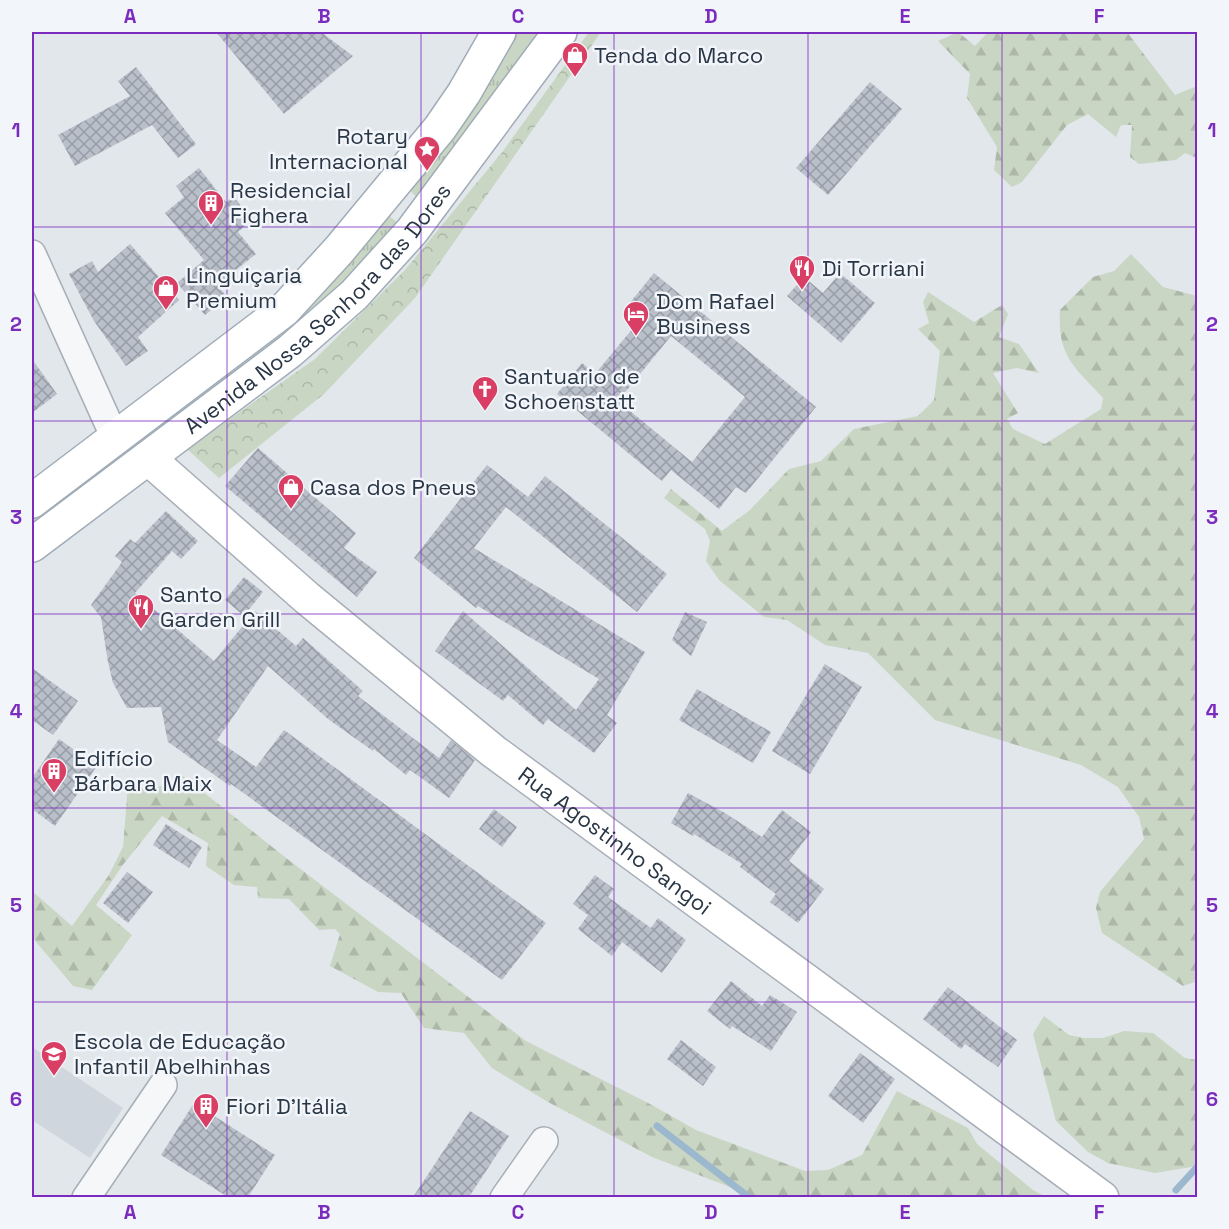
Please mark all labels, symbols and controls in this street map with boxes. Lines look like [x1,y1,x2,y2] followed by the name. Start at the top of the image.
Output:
[124,3,137,29] text: A
[317,3,331,29] text: B
[512,3,525,29] text: C
[704,3,718,29] text: D
[899,3,911,29] text: E
[1094,3,1105,29] text: F
[560,40,590,78] shop icon: Tenda do Marco
[594,41,763,69] place label: Tenda do Marco
[11,117,21,143] text: 1
[1207,117,1217,143] text: 1
[269,122,408,175] place label: Rotary Internacional
[412,134,442,172] place icon: Rotary Internacional
[230,176,351,229] place label: Residencial Fighera
[178,177,457,440] street label: Avenida Nossa Senhora das Dores
[196,188,226,226] building icon: Residencial Fighera
[787,253,817,291] restaurant icon: Di Torriani
[822,254,925,282] place label: Di Torriani
[186,261,302,314] place label: Linguiçaria Premium
[151,273,181,311] shop icon: Linguiçaria Premium
[656,287,775,340] place label: Dom Rafael Business
[621,299,651,337] hotel icon: Dom Rafael Business
[10,311,22,337] text: 2
[1206,311,1218,337] text: 2
[504,362,640,415] place label: Santuario de Schoenstatt
[470,374,500,412] church icon: Santuario de Schoenstatt
[276,472,306,510] shop icon: Casa dos Pneus
[310,473,476,501] place label: Casa dos Pneus
[10,504,22,530] text: 3
[1206,504,1218,530] text: 3
[160,580,280,633] place label: Santo Garden Grill
[126,592,156,630] restaurant icon: Santo Garden Grill
[10,698,23,724] text: 4
[1206,698,1219,724] text: 4
[74,744,213,797] place label: Edifício Bárbara Maix
[39,756,69,794] building icon: Edifício Bárbara Maix
[513,760,717,921] street label: Rua Agostinho Sangoi
[10,892,22,918] text: 5
[1206,892,1218,918] text: 5
[74,1027,286,1080] place label: Escola de Educação Infantil Abelhinhas
[39,1039,69,1077] school or university icon: Escola de Educação Infantil Abelhinhas
[10,1086,22,1112] text: 6
[1206,1086,1218,1112] text: 6
[191,1091,221,1129] building icon: Fiori D'Itália
[226,1092,348,1120] place label: Fiori D'Itália
[124,1199,137,1225] text: A
[317,1199,331,1225] text: B
[512,1199,525,1225] text: C
[704,1199,718,1225] text: D
[899,1199,911,1225] text: E
[1094,1199,1105,1225] text: F

